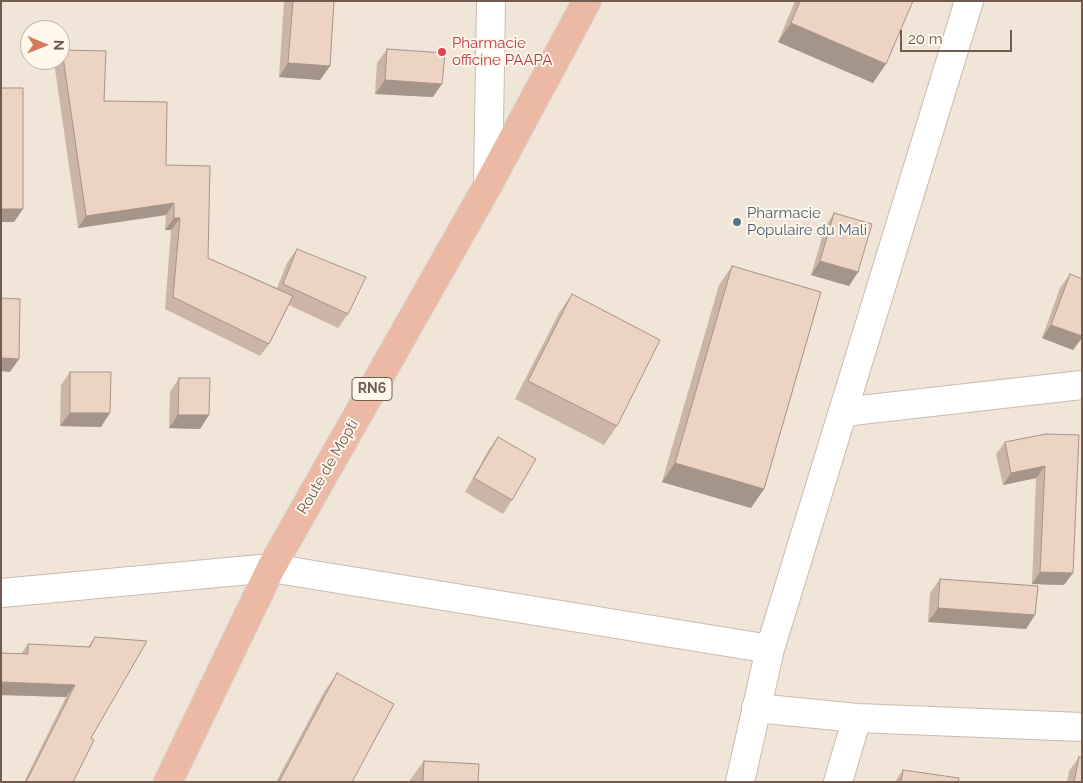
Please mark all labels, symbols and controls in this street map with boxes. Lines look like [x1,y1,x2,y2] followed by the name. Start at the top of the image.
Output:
[20,20,70,70] north arrow
[903,20,1016,52] scale bar
[908,30,943,48] text: 20 m
[452,34,552,69] place label: Pharmacie officine PAAPA
[51,40,67,51] text: N
[436,46,448,58] marker: Pharmacie officine PAAPA
[747,204,867,239] place label: Pharmacie Populaire du Mali
[731,216,743,228] marker: Pharmacie Populaire du Mali
[352,378,392,400] road number: RN6
[294,416,362,518] street label: Route de Mopti

